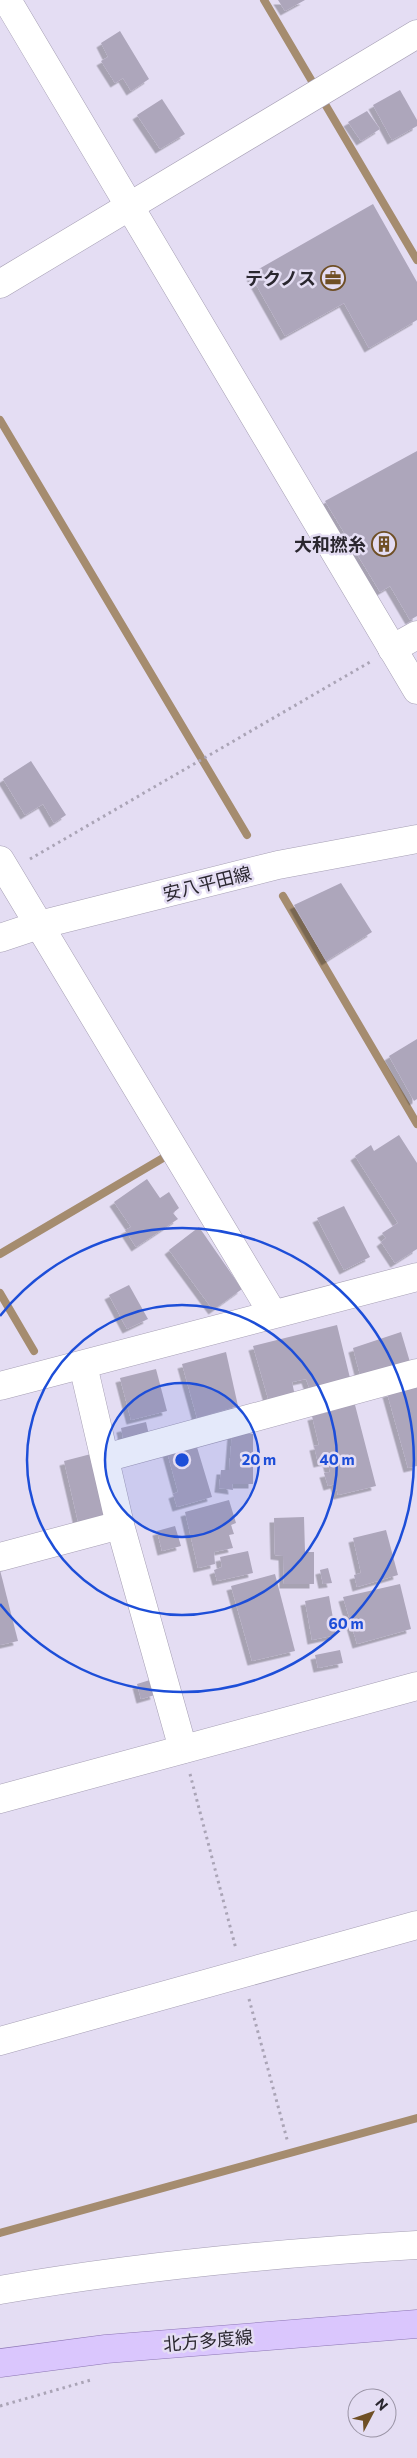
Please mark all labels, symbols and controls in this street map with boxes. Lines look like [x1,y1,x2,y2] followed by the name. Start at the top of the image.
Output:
[320,265,346,291] office icon: テクノス
[245,267,316,289] place label: テクノス
[371,531,397,557] building icon: 大和撚糸
[294,533,366,555] place label: 大和撚糸
[161,861,253,905] street label: 安八平田線
[242,1450,276,1468] text: 20 m
[319,1450,355,1468] text: 40 m
[173,1451,191,1469] centre of rings
[328,1614,364,1632] text: 60 m
[162,2325,254,2355] street label: 北方多度線
[347,2388,397,2438] north arrow
[372,2395,392,2414] text: N

